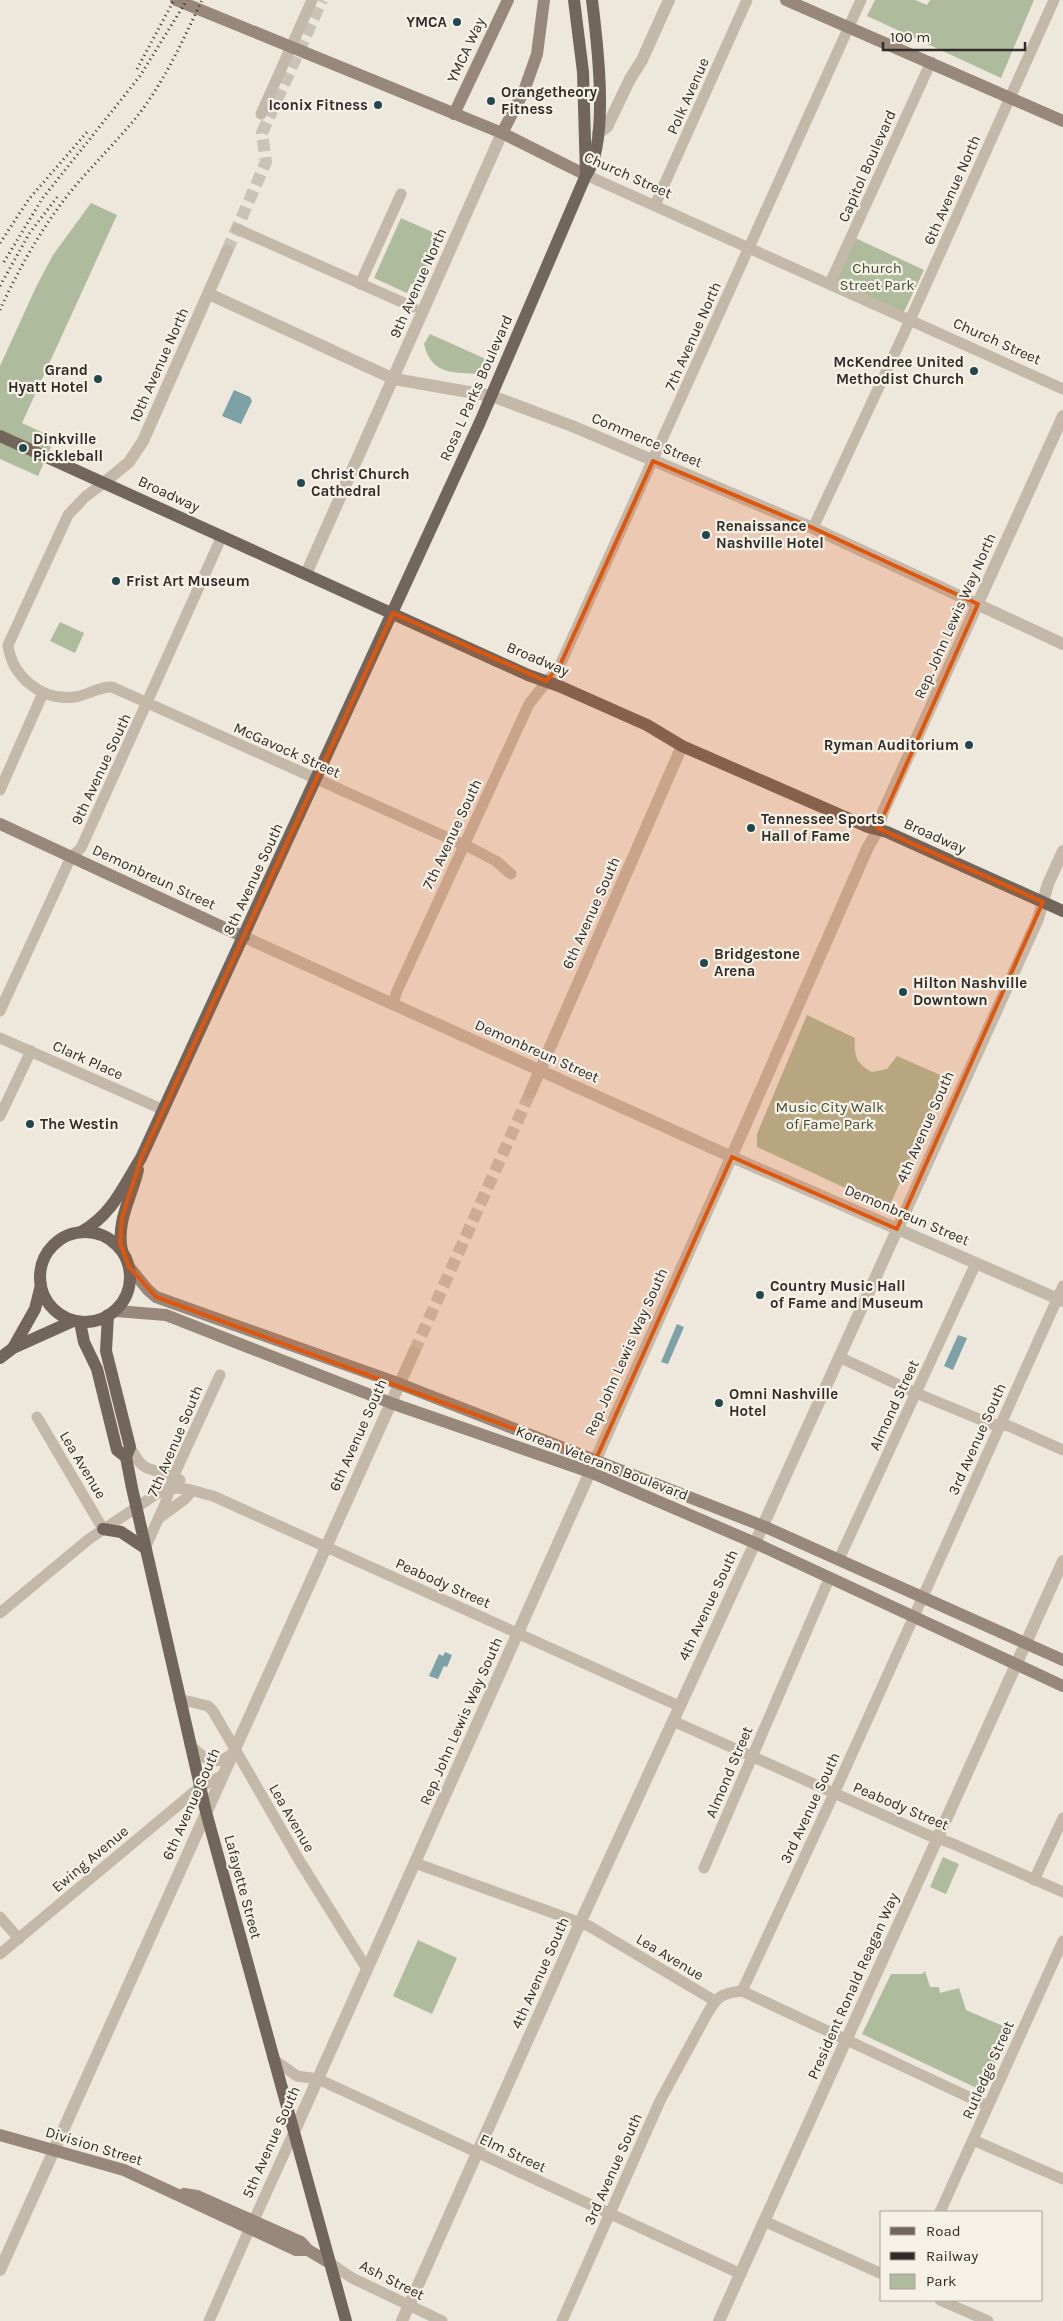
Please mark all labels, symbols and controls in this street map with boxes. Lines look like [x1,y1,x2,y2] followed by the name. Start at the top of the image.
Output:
[406,13,448,31] place label: YMCA
[443,14,489,86] street label: YMCA Way
[451,16,463,28] marker: YMCA
[883,20,1026,52] scale bar
[890,28,930,46] text: 100 m
[663,55,713,137] street label: Polk Avenue
[501,83,598,118] place label: Orangetheory Fitness
[485,95,497,107] marker: Orangetheory Fitness
[268,96,368,114] place label: Iconix Fitness
[372,99,384,111] marker: Iconix Fitness
[834,107,900,225] street label: Capitol Boulevard
[920,132,984,248] street label: 6th Avenue North
[581,148,675,203] street label: Church Street
[386,225,450,341] street label: 9th Avenue North
[839,259,915,294] park label: Church Street Park
[661,279,725,393] street label: 7th Avenue North
[126,305,192,425] street label: 10th Avenue North
[436,312,516,464] street label: Rosa L Parks Boulevard
[950,314,1044,369] street label: Church Street
[833,353,964,388] place label: McKendree United Methodist Church
[8,361,88,396] place label: Grand Hyatt Hotel
[968,365,980,377] marker: McKendree United Methodist Church
[92,373,104,385] marker: Grand Hyatt Hotel
[589,409,706,472] street label: Commerce Street
[33,430,103,465] place label: Dinkville Pickleball
[17,442,29,454] marker: Dinkville Pickleball
[311,465,410,500] place label: Christ Church Cathedral
[135,472,203,516] street label: Broadway
[295,477,307,489] marker: Christ Church Cathedral
[716,517,824,552] place label: Renaissance Nashville Hotel
[700,529,712,541] marker: Renaissance Nashville Hotel
[910,530,1000,702] street label: Rep. John Lewis Way North
[126,572,250,590] place label: Frist Art Museum
[110,575,122,587] marker: Frist Art Museum
[504,638,572,680] street label: Broadway
[67,710,135,828] street label: 9th Avenue South
[231,718,344,782] street label: McGavock Street
[824,736,959,754] place label: Ryman Auditorium
[963,739,975,751] marker: Ryman Auditorium
[419,776,485,892] street label: 7th Avenue South
[761,810,885,845] place label: Tennessee Sports Hall of Fame
[901,814,969,858] street label: Broadway
[219,820,287,938] street label: 8th Avenue South
[745,822,757,834] marker: Tennessee Sports Hall of Fame
[90,841,219,914] street label: Demonbreun Street
[558,854,624,972] street label: 6th Avenue South
[714,945,800,980] place label: Bridgestone Arena
[698,957,710,969] marker: Bridgestone Arena
[913,974,1027,1009] place label: Hilton Nashville Downtown
[897,986,909,998] marker: Hilton Nashville Downtown
[472,1016,602,1087] street label: Demonbreun Street
[50,1036,126,1084] street label: Clark Place
[892,1068,958,1186] street label: 4th Avenue South
[775,1098,885,1133] park label: Music City Walk of Fame Park
[40,1115,119,1133] place label: The Westin
[24,1118,36,1130] marker: The Westin
[842,1181,972,1250] street label: Demonbreun Street
[581,1265,671,1439] street label: Rep. John Lewis Way South
[770,1277,924,1312] place label: Country Music Hall of Fame and Museum
[754,1289,766,1301] marker: Country Music Hall of Fame and Museum
[865,1357,923,1453] street label: Almond Street
[325,1376,391,1494] street label: 6th Avenue South
[944,1380,1010,1498] street label: 3rd Avenue South
[143,1383,207,1499] street label: 7th Avenue South
[729,1385,838,1420] place label: Omni Nashville Hotel
[713,1397,725,1409] marker: Omni Nashville Hotel
[513,1422,691,1504] street label: Korean Veterans Boulevard
[56,1428,110,1502] street label: Lea Avenue
[674,1547,742,1663] street label: 4th Avenue South
[393,1554,494,1612] street label: Peabody Street
[416,1634,506,1808] street label: Rep. John Lewis Way South
[702,1723,757,1820] street label: Almond Street
[158,1745,224,1863] street label: 6th Avenue South
[776,1749,844,1867] street label: 3rd Avenue South
[851,1778,952,1834] street label: Peabody Street
[265,1781,319,1855] street label: Lea Avenue
[48,1822,132,1896] street label: Ewing Avenue
[220,1833,266,1941] street label: Lafayette Street
[804,1890,902,2082] street label: President Ronald Reagan Way
[507,1914,573,2032] street label: 4th Avenue South
[633,1930,707,1984] street label: Lea Avenue
[958,2018,1018,2122] street label: Rutledge Street
[238,2083,304,2201] street label: 5th Avenue South
[580,2110,646,2228] street label: 3rd Avenue South
[43,2123,145,2169] street label: Division Street
[477,2130,549,2176] street label: Elm Street
[880,2211,1043,2301] legend
[926,2222,961,2240] text: Road
[926,2247,978,2265] text: Railway
[357,2256,428,2304] street label: Ash Street
[926,2272,956,2290] text: Park

